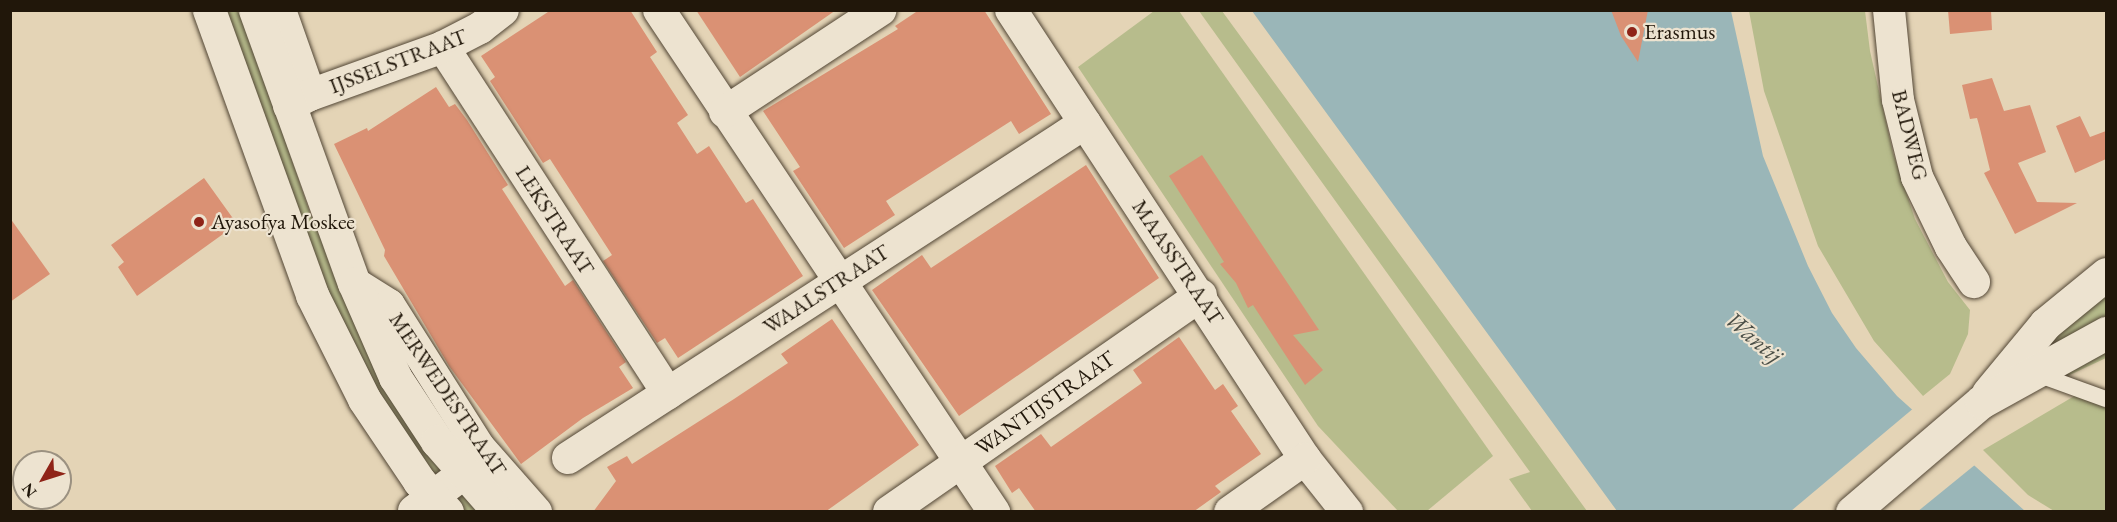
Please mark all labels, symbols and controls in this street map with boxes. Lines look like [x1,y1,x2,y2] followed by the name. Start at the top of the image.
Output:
[1644,19,1715,45] place label: Erasmus
[325,23,471,99] street label: IJSSELSTRAAT
[1625,25,1639,39] marker: Erasmus
[1886,87,1934,183] street label: BADWEG
[510,160,600,280] street label: LEKSTRAAT
[1126,194,1230,330] street label: MAASSTRAAT
[211,209,355,235] place label: Ayasofya Moskee
[192,215,206,229] marker: Ayasofya Moskee
[758,238,894,340] street label: WAALSTRAAT
[1719,305,1789,369] water label: Wantij
[383,307,513,481] street label: MERWEDESTRAAT
[970,345,1120,461] street label: WANTIJSTRAAT
[12,450,72,510] north arrow
[17,479,41,502] text: N

